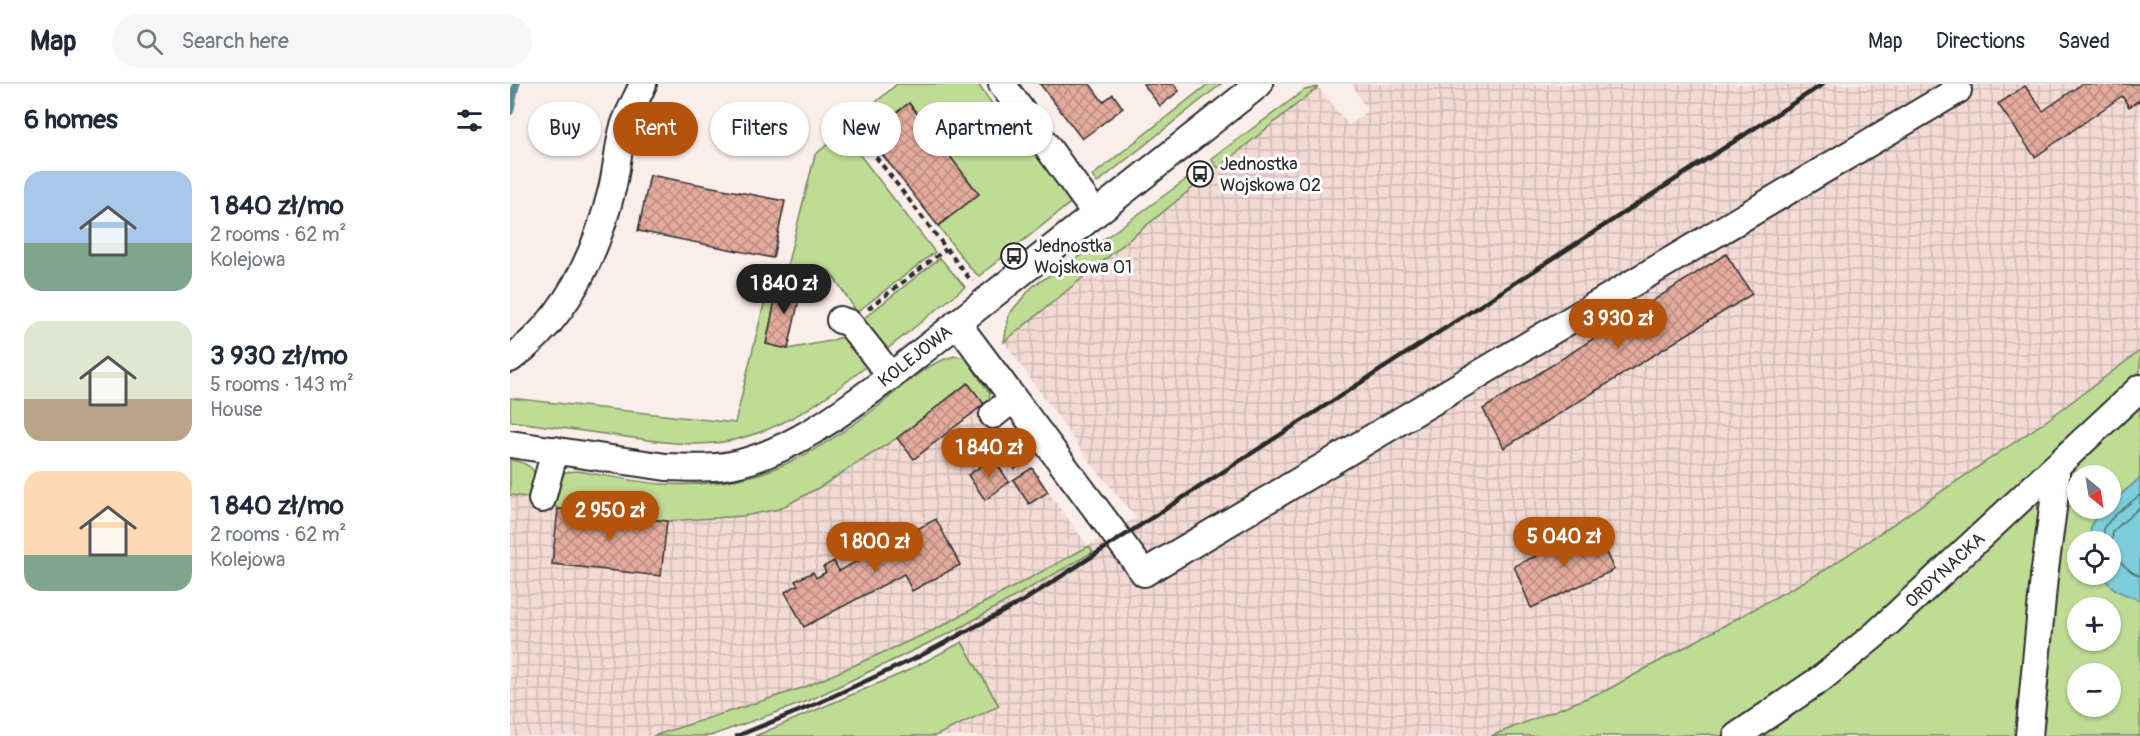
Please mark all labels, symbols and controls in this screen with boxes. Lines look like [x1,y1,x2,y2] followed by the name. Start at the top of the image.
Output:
[112,14,532,68] search box
[30,24,76,59] text: Map
[133,25,166,58] icon: search
[181,27,289,55] text: Search here
[1868,28,1903,55] text: Map
[1936,28,2025,55] text: Directions
[2058,28,2110,55] text: Saved
[528,102,601,156] chip: Buy
[613,102,698,156] chip: Rent
[710,102,809,156] chip: Filters
[821,102,901,156] chip: New
[913,102,1053,156] chip: Apartment
[24,104,118,136] text: 6 homes
[453,104,486,137] icon: filters
[1220,153,1321,197] place label: Jednostka Wojskowa 02
[1185,159,1215,189] bus stop icon: Jednostka Wojskowa 02
[210,190,344,222] text: 1 840 zł/mo
[72,195,144,267] icon: home
[210,222,346,247] text: 2 rooms · 62 m²
[1034,235,1132,279] place label: Jednostka Wojskowa 01
[999,241,1029,271] bus stop icon: Jednostka Wojskowa 01
[210,247,285,272] text: Kolejowa
[722,264,846,315] pin: 1 840 zł
[750,271,818,296] text: 1 840 zł
[1556,299,1680,350] pin: 3 930 zł
[1583,306,1653,331] text: 3 930 zł
[874,320,957,392] street label: KOLEJOWA
[210,340,348,372] text: 3 930 zł/mo
[72,345,144,417] icon: home
[210,372,354,397] text: 5 rooms · 143 m²
[210,397,262,422] text: House
[927,428,1051,479] pin: 1 840 zł
[955,435,1023,460] text: 1 840 zł
[2067,465,2121,519] north arrow
[2067,465,2121,717] map controls
[210,490,344,522] text: 1 840 zł/mo
[548,491,672,542] pin: 2 950 zł
[72,495,144,567] icon: home
[575,498,645,523] text: 2 950 zł
[1502,517,1626,568] pin: 5 040 zł
[210,522,346,547] text: 2 rooms · 62 m²
[813,522,937,573] pin: 1 800 zł
[1527,524,1601,549] text: 5 040 zł
[1901,527,1990,613] street label: ORDYNACKA
[840,529,910,554] text: 1 800 zł
[2067,531,2121,585] button: locate
[210,547,285,572] text: Kolejowa
[2067,597,2121,651] button: +
[2067,663,2121,717] button: −

